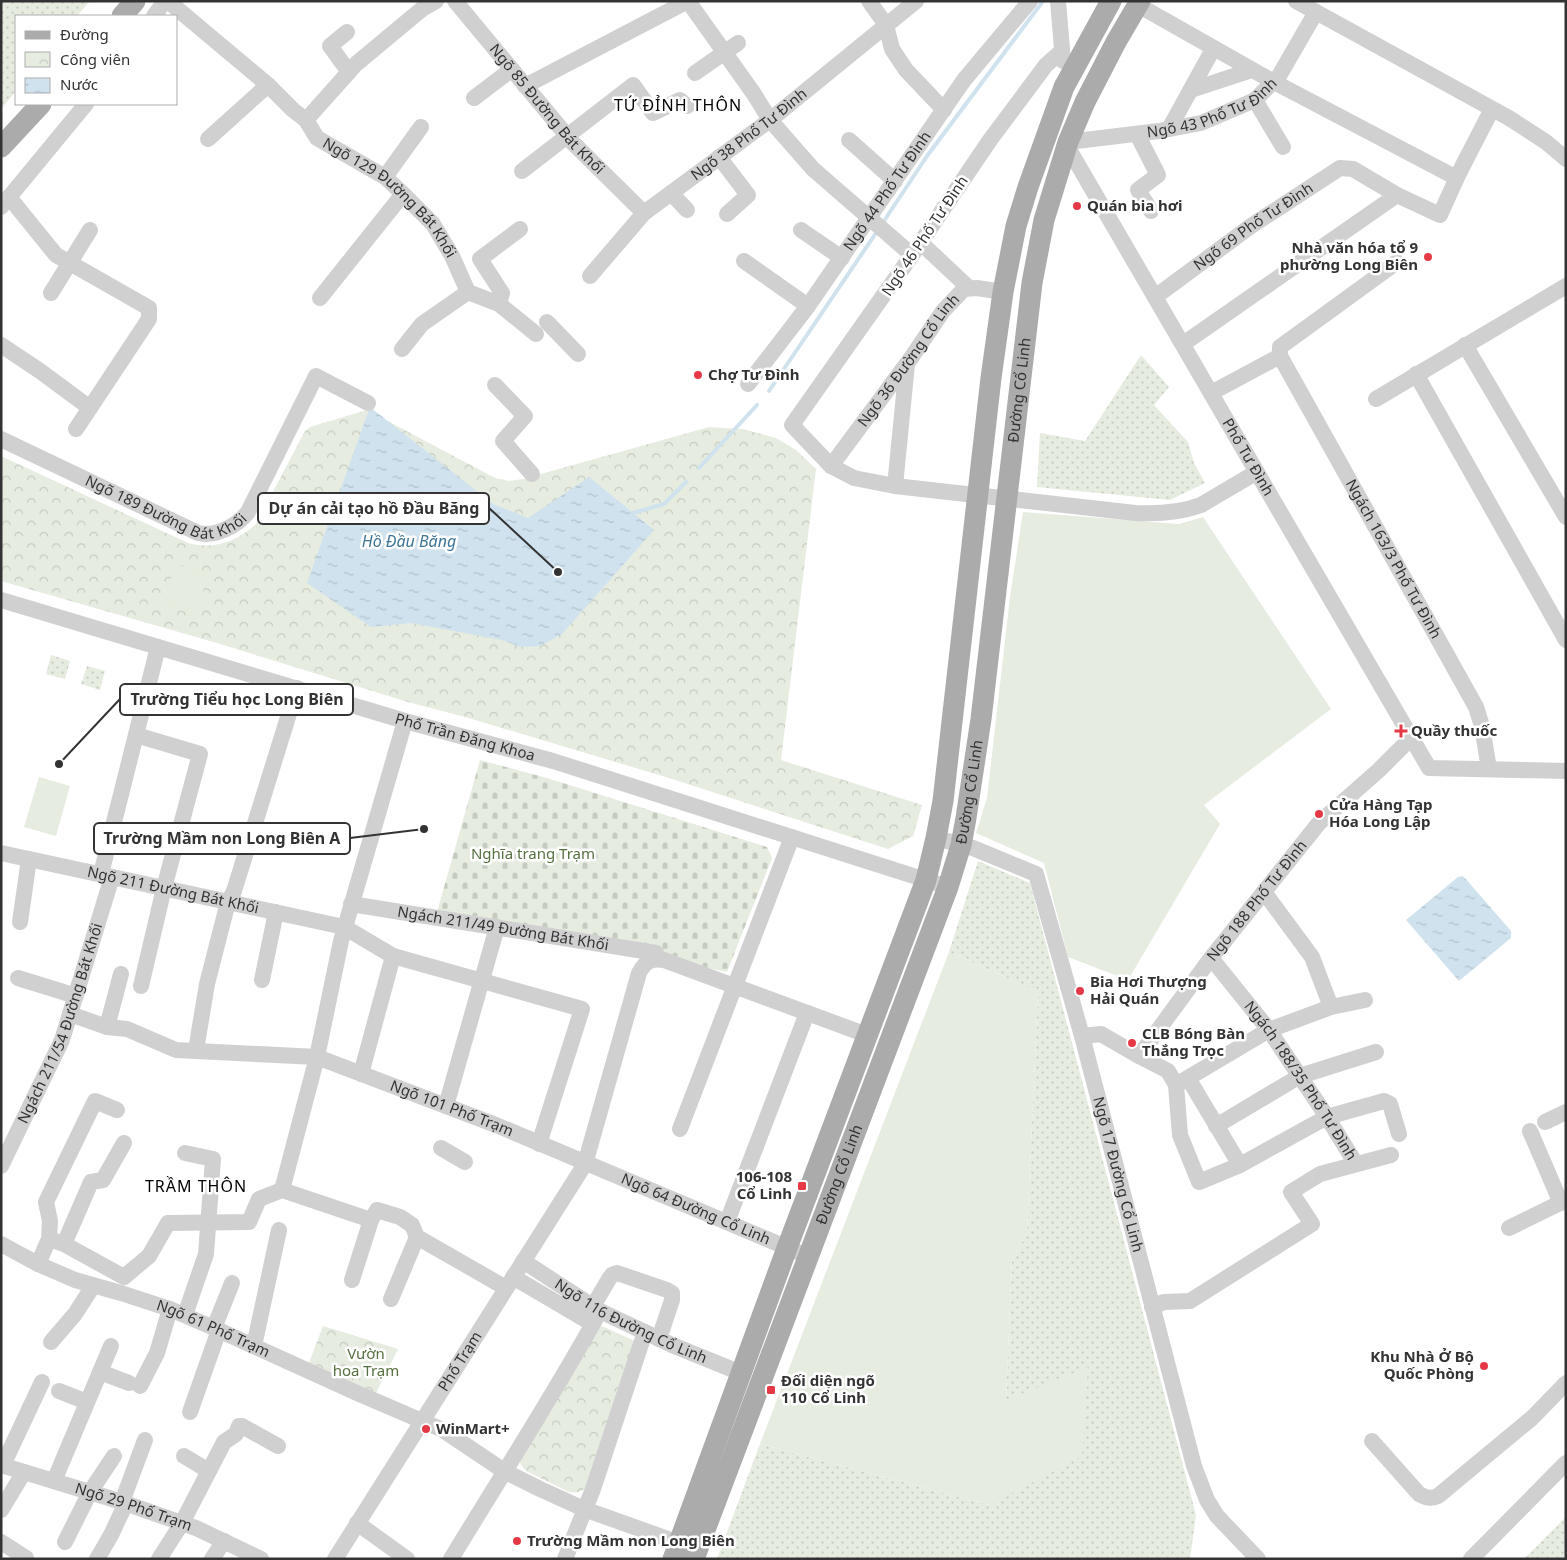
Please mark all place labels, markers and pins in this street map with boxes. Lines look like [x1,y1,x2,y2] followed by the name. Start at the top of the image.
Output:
[1087,195,1183,215] place label: Quán bia hơi
[1071,200,1083,212] marker: Quán bia hơi
[1280,237,1418,274] place label: Nhà văn hóa tổ 9 phường Long Biên
[1422,251,1434,263] marker: Nhà văn hóa tổ 9 phường Long Biên
[708,364,800,384] place label: Chợ Tư Đình
[692,369,704,381] marker: Chợ Tư Đình
[258,493,489,524] callout: Dự án cải tạo hồ Đầu Băng
[120,684,353,715] callout: Trường Tiểu học Long Biên
[1411,720,1497,740] place label: Quầy thuốc
[1395,725,1407,737] marker: Quầy thuốc
[1329,794,1432,831] place label: Cửa Hàng Tạp Hóa Long Lập
[1313,808,1325,820] marker: Cửa Hàng Tạp Hóa Long Lập
[94,823,350,854] callout: Trường Mầm non Long Biên A
[1090,971,1207,1008] place label: Bia Hơi Thượng Hải Quán
[1074,985,1086,997] marker: Bia Hơi Thượng Hải Quán
[1142,1023,1245,1060] place label: CLB Bóng Bàn Thắng Trọc
[1126,1037,1138,1049] marker: CLB Bóng Bàn Thắng Trọc
[736,1166,792,1203] place label: 106-108 Cổ Linh
[796,1180,808,1192] marker: 106-108 Cổ Linh
[1370,1346,1474,1383] place label: Khu Nhà Ở Bộ Quốc Phòng
[1478,1360,1490,1372] marker: Khu Nhà Ở Bộ Quốc Phòng
[781,1370,875,1407] place label: Đối diện ngõ 110 Cổ Linh
[765,1384,777,1396] marker: Đối diện ngõ 110 Cổ Linh
[436,1418,510,1438] place label: WinMart+
[420,1423,432,1435] marker: WinMart+
[527,1530,735,1550] place label: Trường Mầm non Long Biên
[511,1535,523,1547] marker: Trường Mầm non Long Biên

